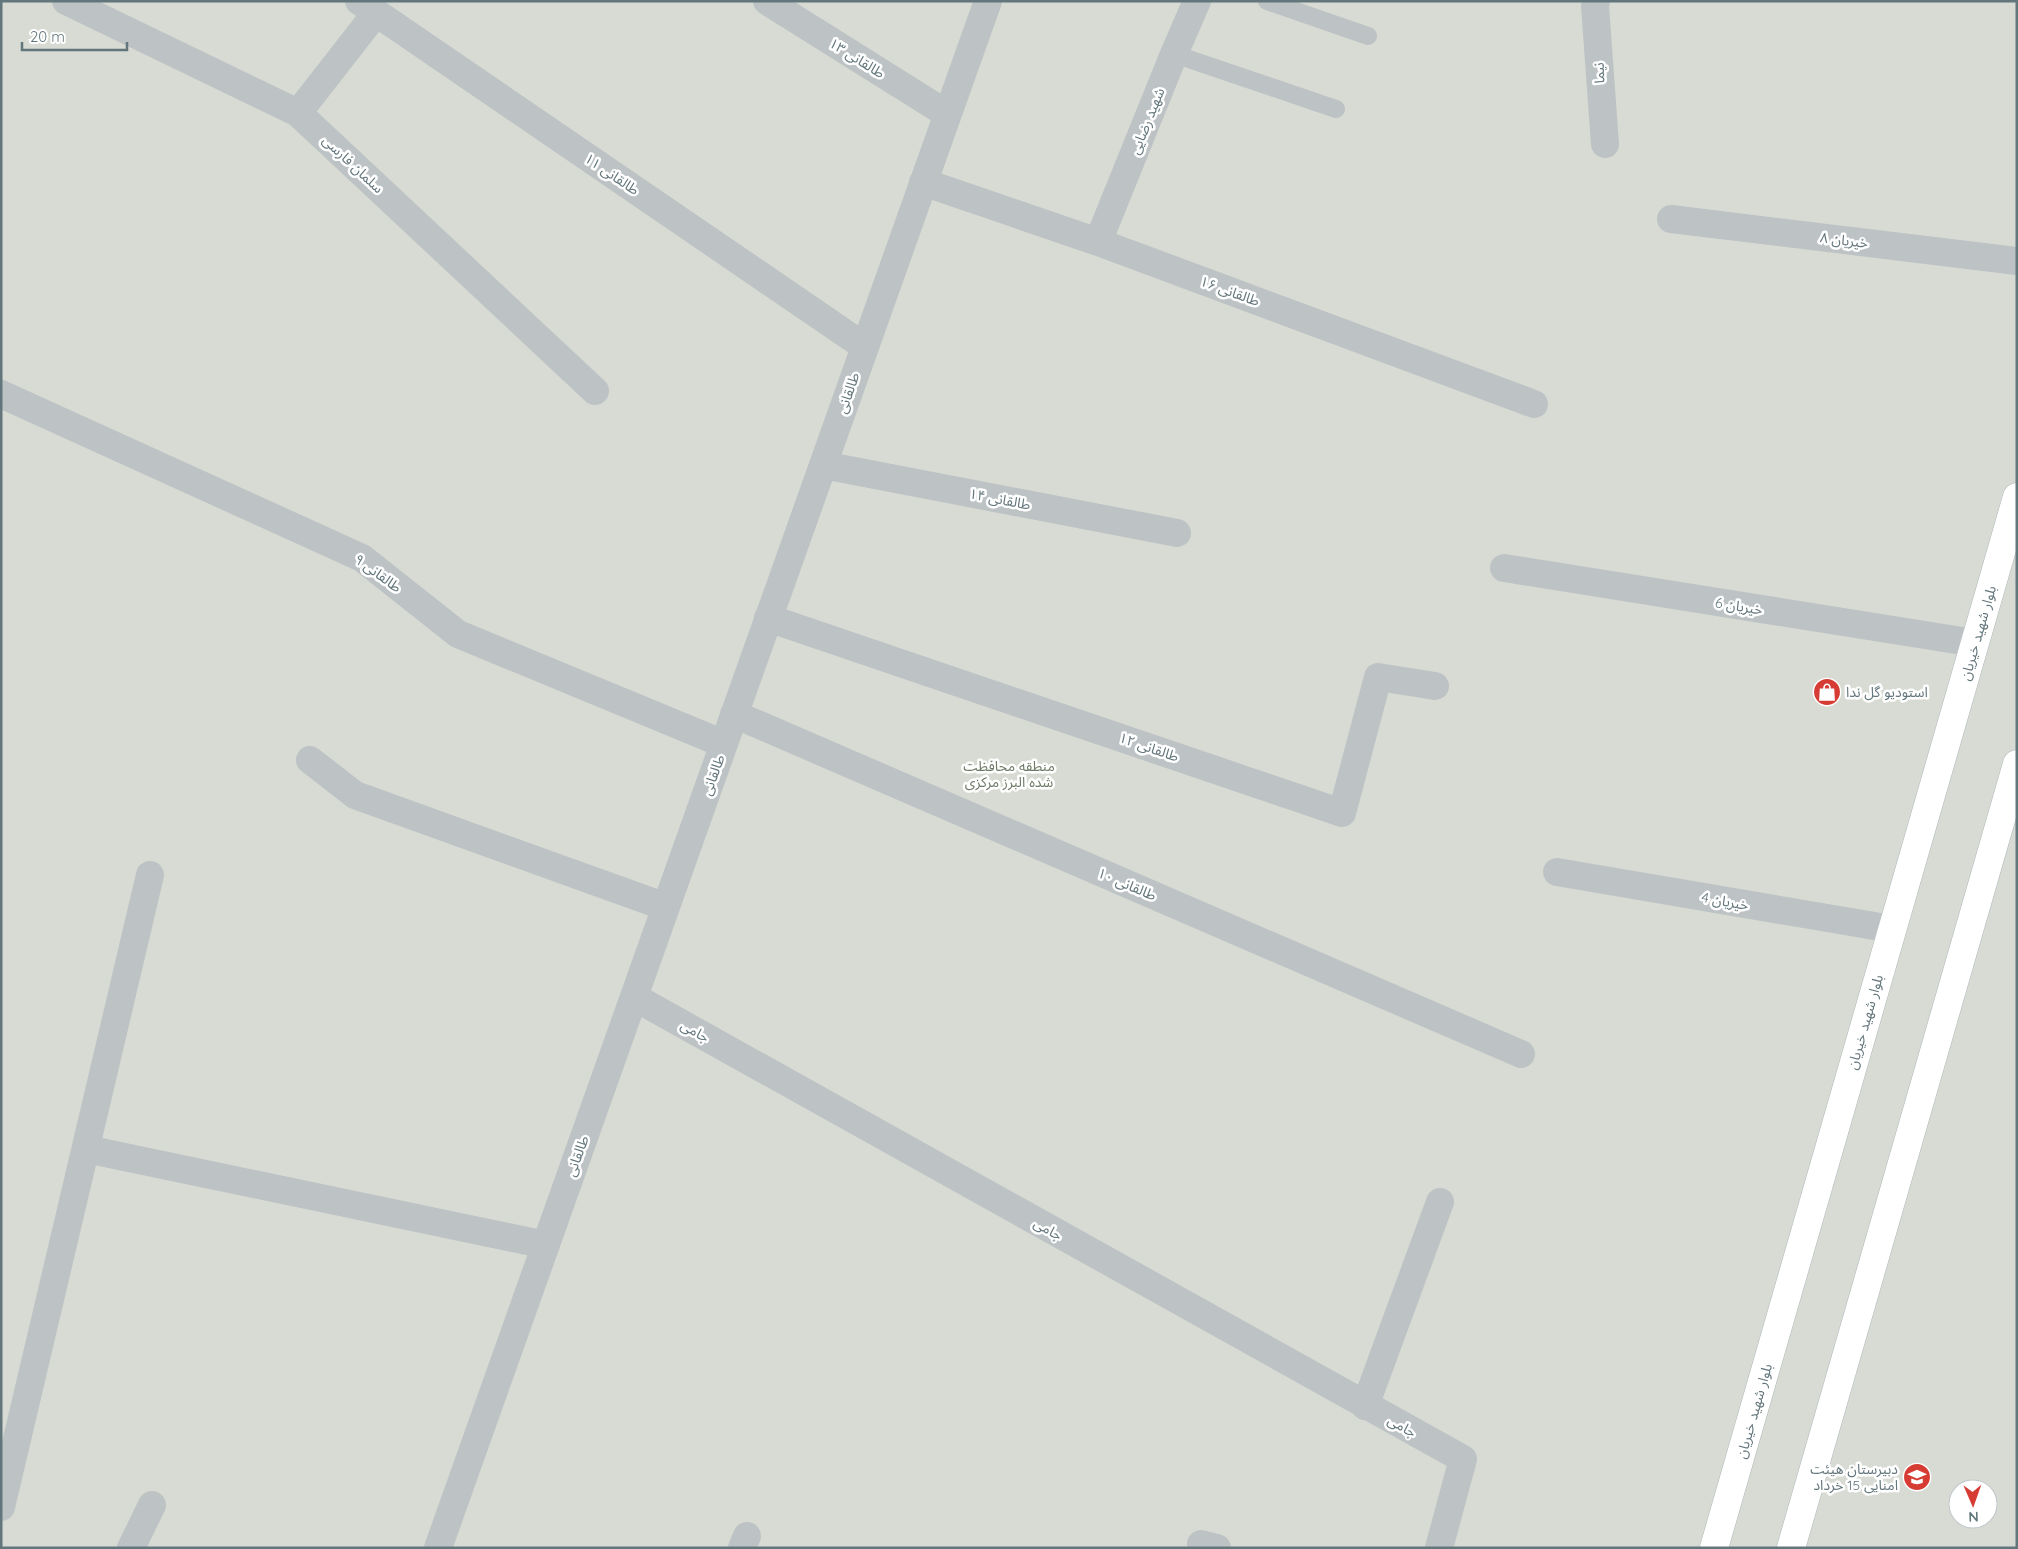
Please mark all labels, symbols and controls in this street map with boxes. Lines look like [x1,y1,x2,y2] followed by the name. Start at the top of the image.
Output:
[22,20,128,52] scale bar
[30,27,65,46] text: 20 m
[826,34,888,82] street label: طالقانی ۱۳
[1589,62,1609,84] street label: نیما
[1125,85,1169,157] street label: شهید رضایی
[319,131,387,197] street label: سلمان فارسی
[581,149,643,199] street label: طالقانی ۱۱
[1819,228,1869,252] street label: خیریان ۸
[1198,272,1262,310] street label: طالقانی ۱۶
[833,370,863,416] street label: طالقانی
[968,484,1032,514] street label: طالقانی ۱۴
[351,550,405,596] street label: طالقانی ۹
[1956,583,2000,683] street label: بلوار شهید خیریان
[1714,593,1764,619] street label: خیریان 6
[1812,677,1842,707] shop icon: استودیو گل ندا
[1846,683,1928,701] place label: استودیو گل ندا
[1117,728,1181,766] street label: طالقانی ۱۲
[697,752,729,798] street label: طالقانی
[963,757,1055,791] park label: منطقه محافظت شده البرز مرکزی
[1095,864,1159,904] street label: طالقانی ۱۰
[1700,888,1750,914] street label: خیریان 4
[1843,972,1887,1072] street label: بلوار شهید خیریان
[678,1016,712,1046] street label: جامی
[561,1133,593,1179] street label: طالقانی
[1031,1214,1065,1244] street label: جامی
[1732,1361,1776,1461] street label: بلوار شهید خیریان
[1385,1411,1419,1441] street label: جامی
[1810,1460,1898,1494] place label: دبیرستان هیئت امنایی 15 خرداد
[1902,1462,1932,1492] school or university icon: دبیرستان هیئت امنایی 15 خرداد
[1948,1479,1998,1529] north arrow
[1968,1508,1979,1526] text: N

